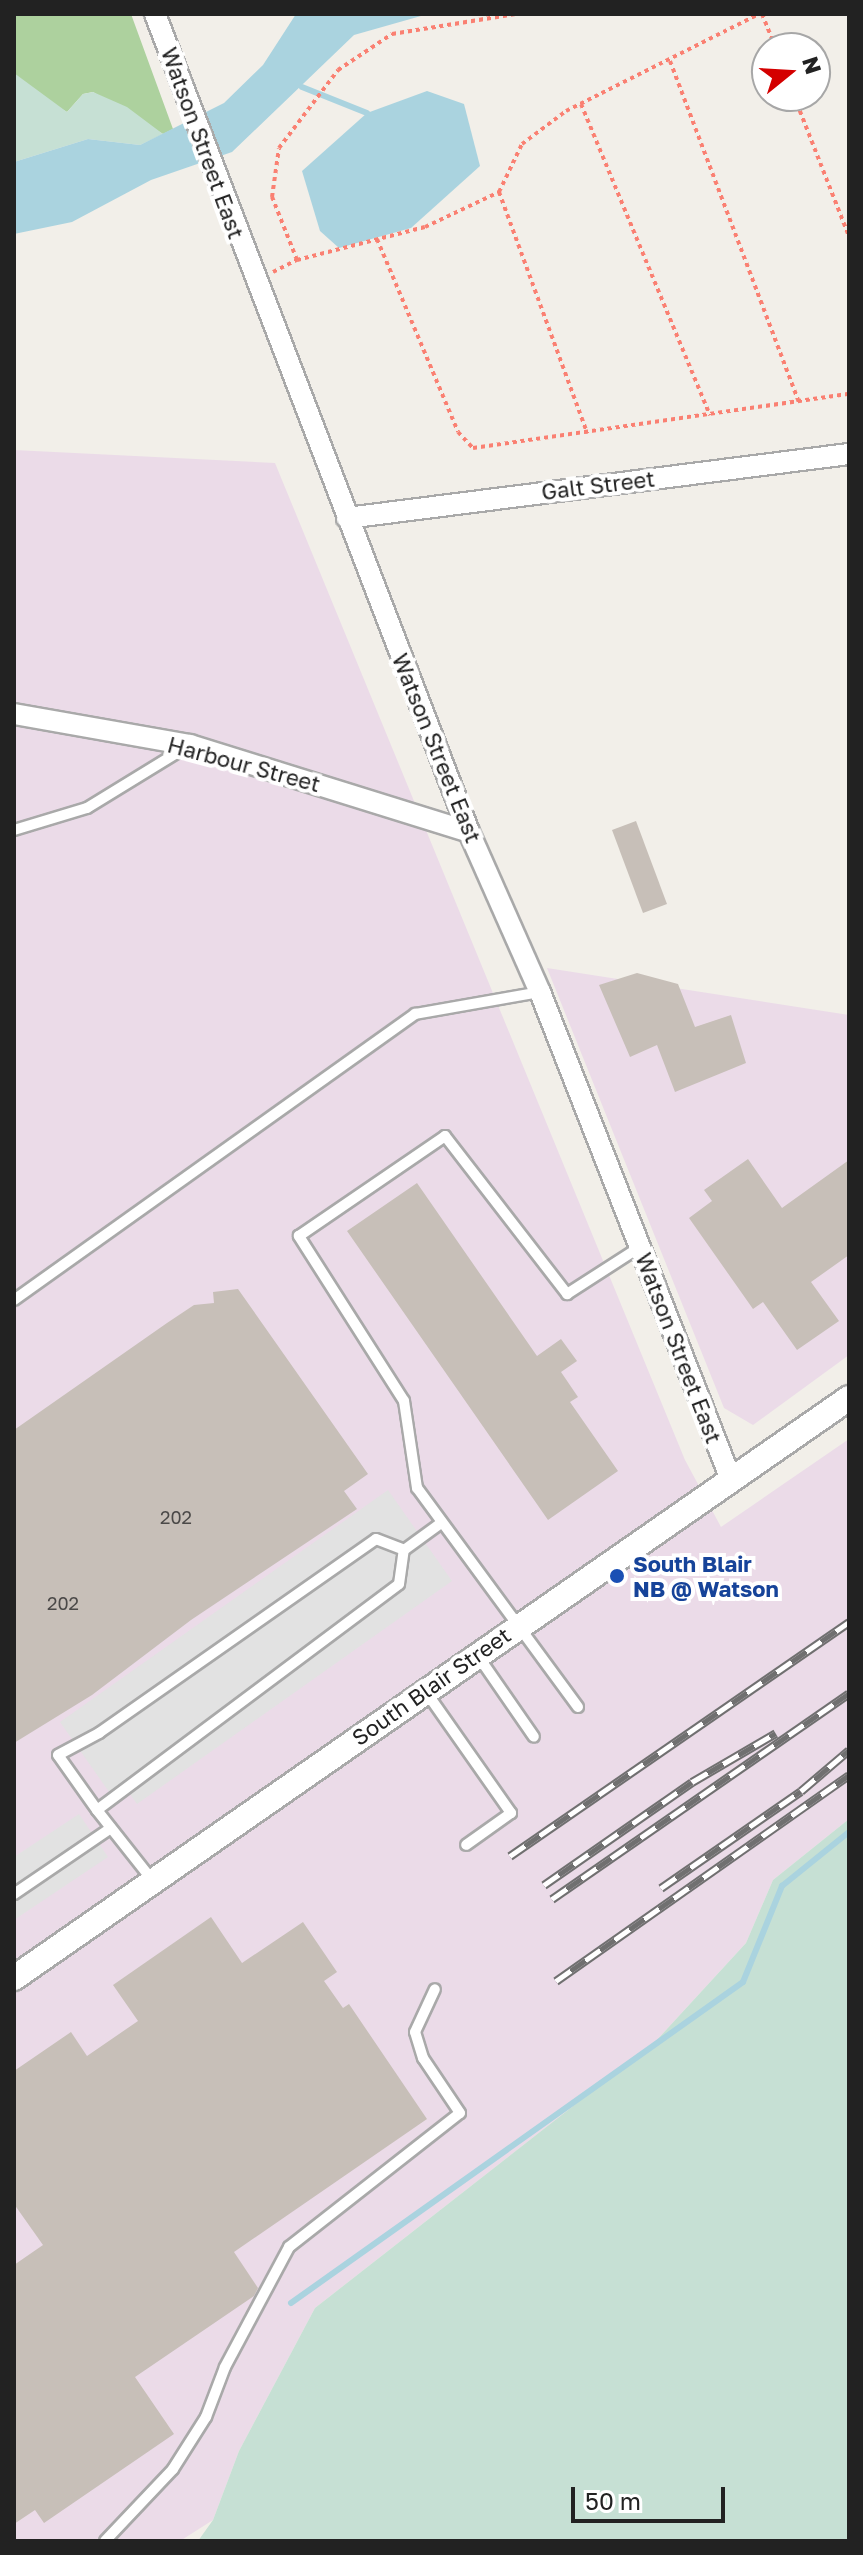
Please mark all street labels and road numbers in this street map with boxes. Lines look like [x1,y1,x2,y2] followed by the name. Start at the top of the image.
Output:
[156,44,250,242] street label: Watson Street East
[540,465,656,505] street label: Galt Street
[387,649,487,847] street label: Watson Street East
[165,731,323,797] street label: Harbour Street
[631,1249,727,1447] street label: Watson Street East
[347,1621,515,1751] street label: South Blair Street

